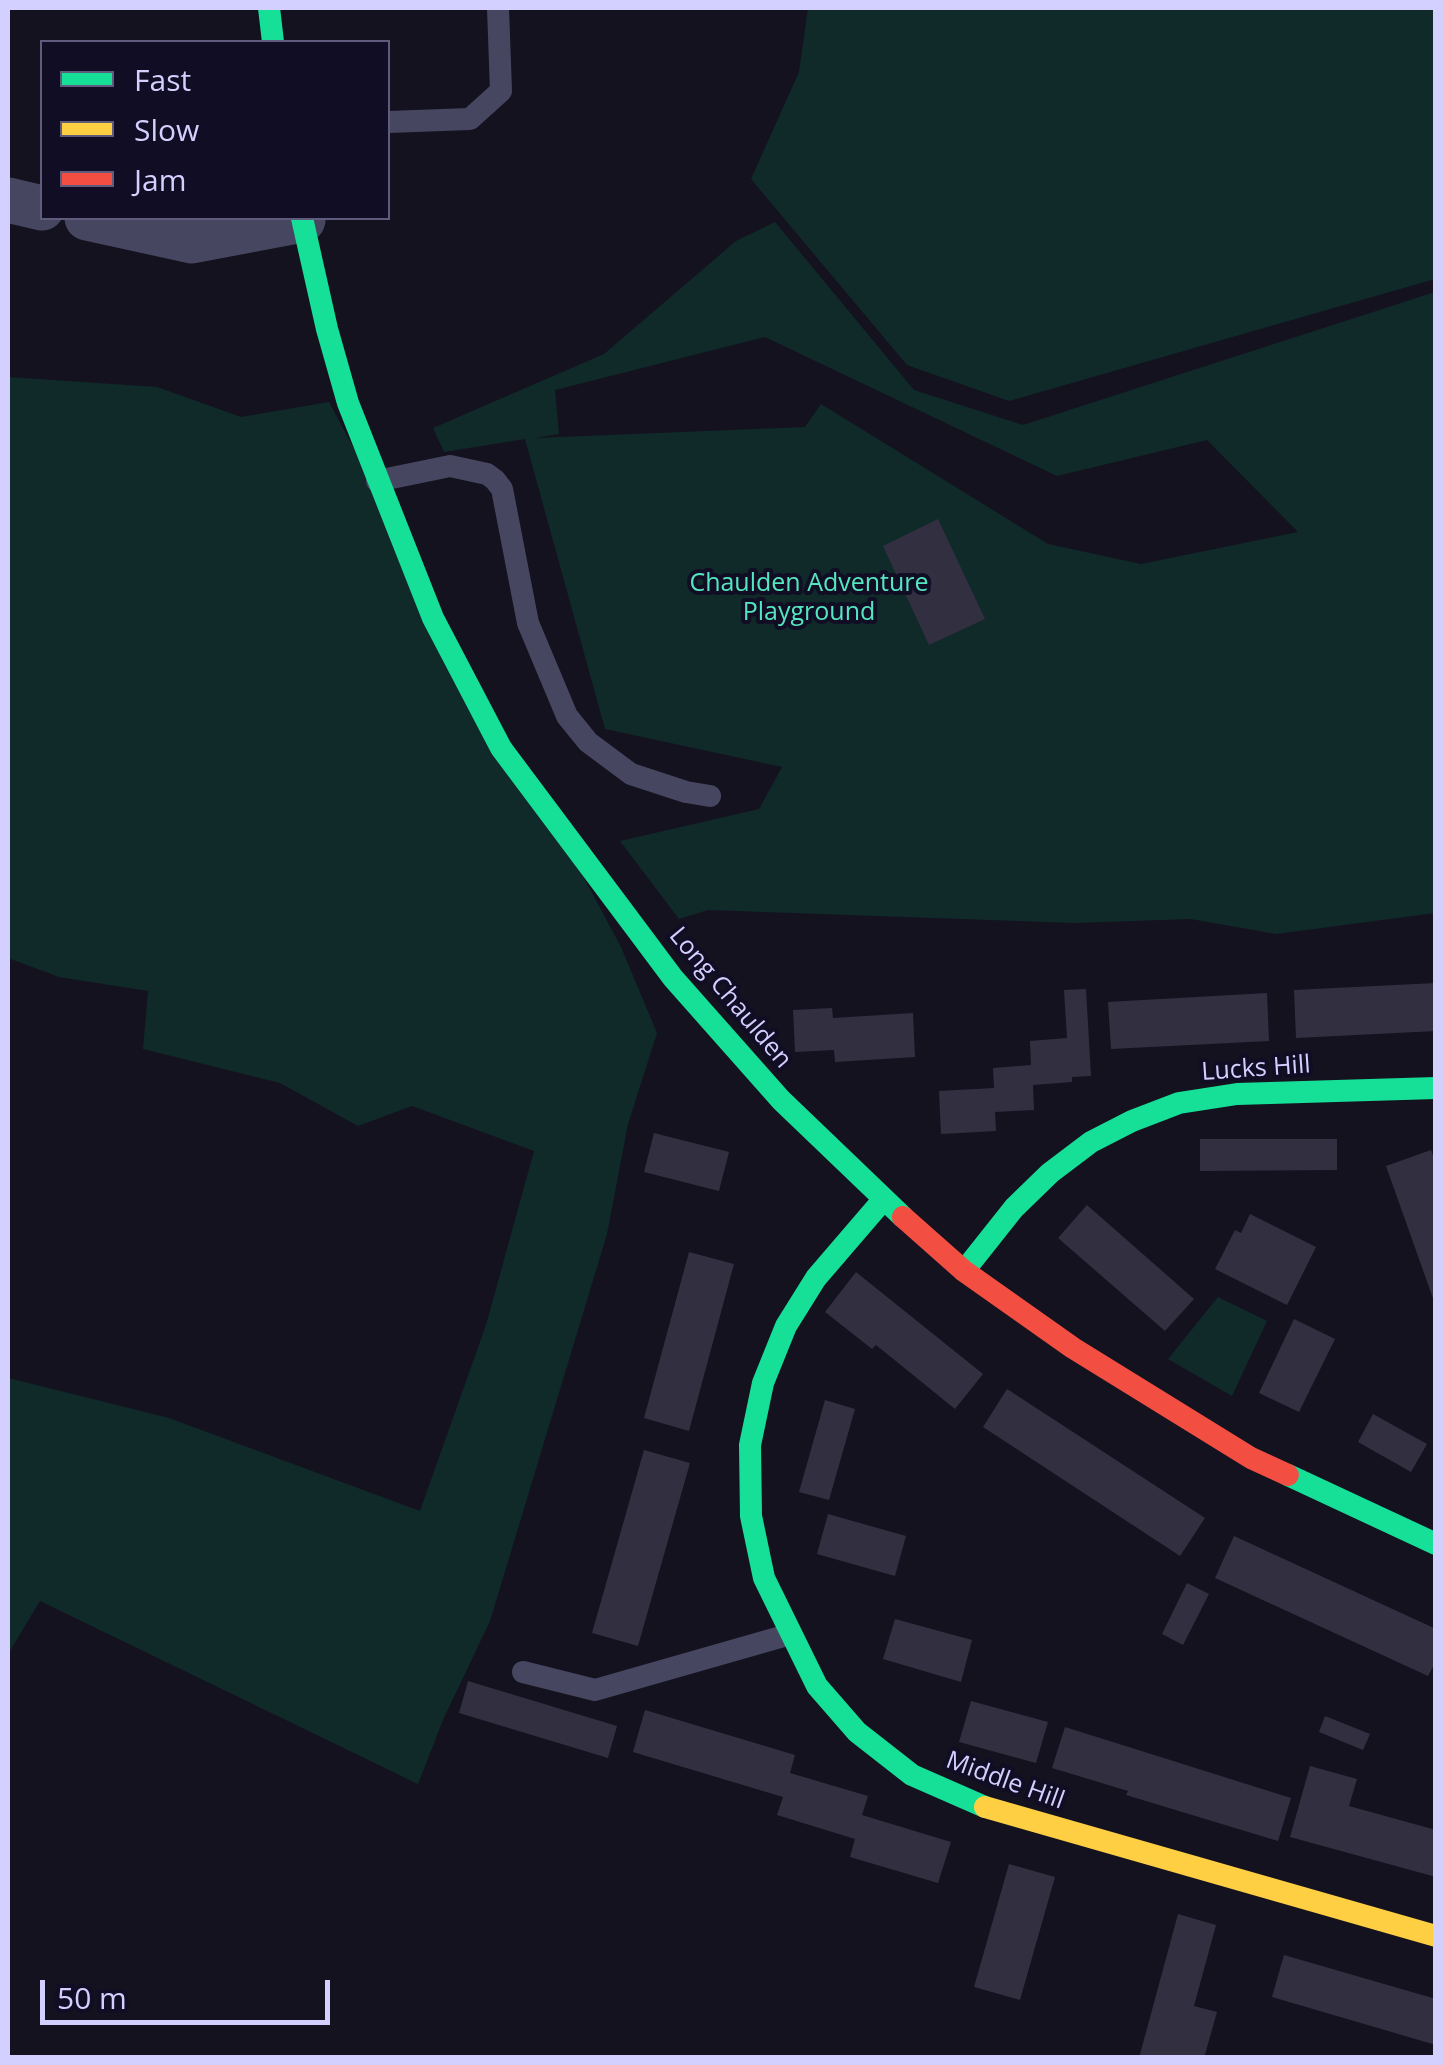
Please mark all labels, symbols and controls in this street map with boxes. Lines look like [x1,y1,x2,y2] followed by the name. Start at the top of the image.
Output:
[40,40,390,220] legend
[134,59,191,100] text: Fast
[134,109,199,150] text: Slow
[134,159,187,200] text: Jam
[689,569,929,628] park label: Chaulden Adventure Playground
[662,921,798,1075] street label: Long Chaulden
[1200,1050,1312,1088] street label: Lucks Hill
[942,1746,1068,1816] street label: Middle Hill
[45,1960,335,2022] scale bar
[57,1977,127,2018] text: 50 m

